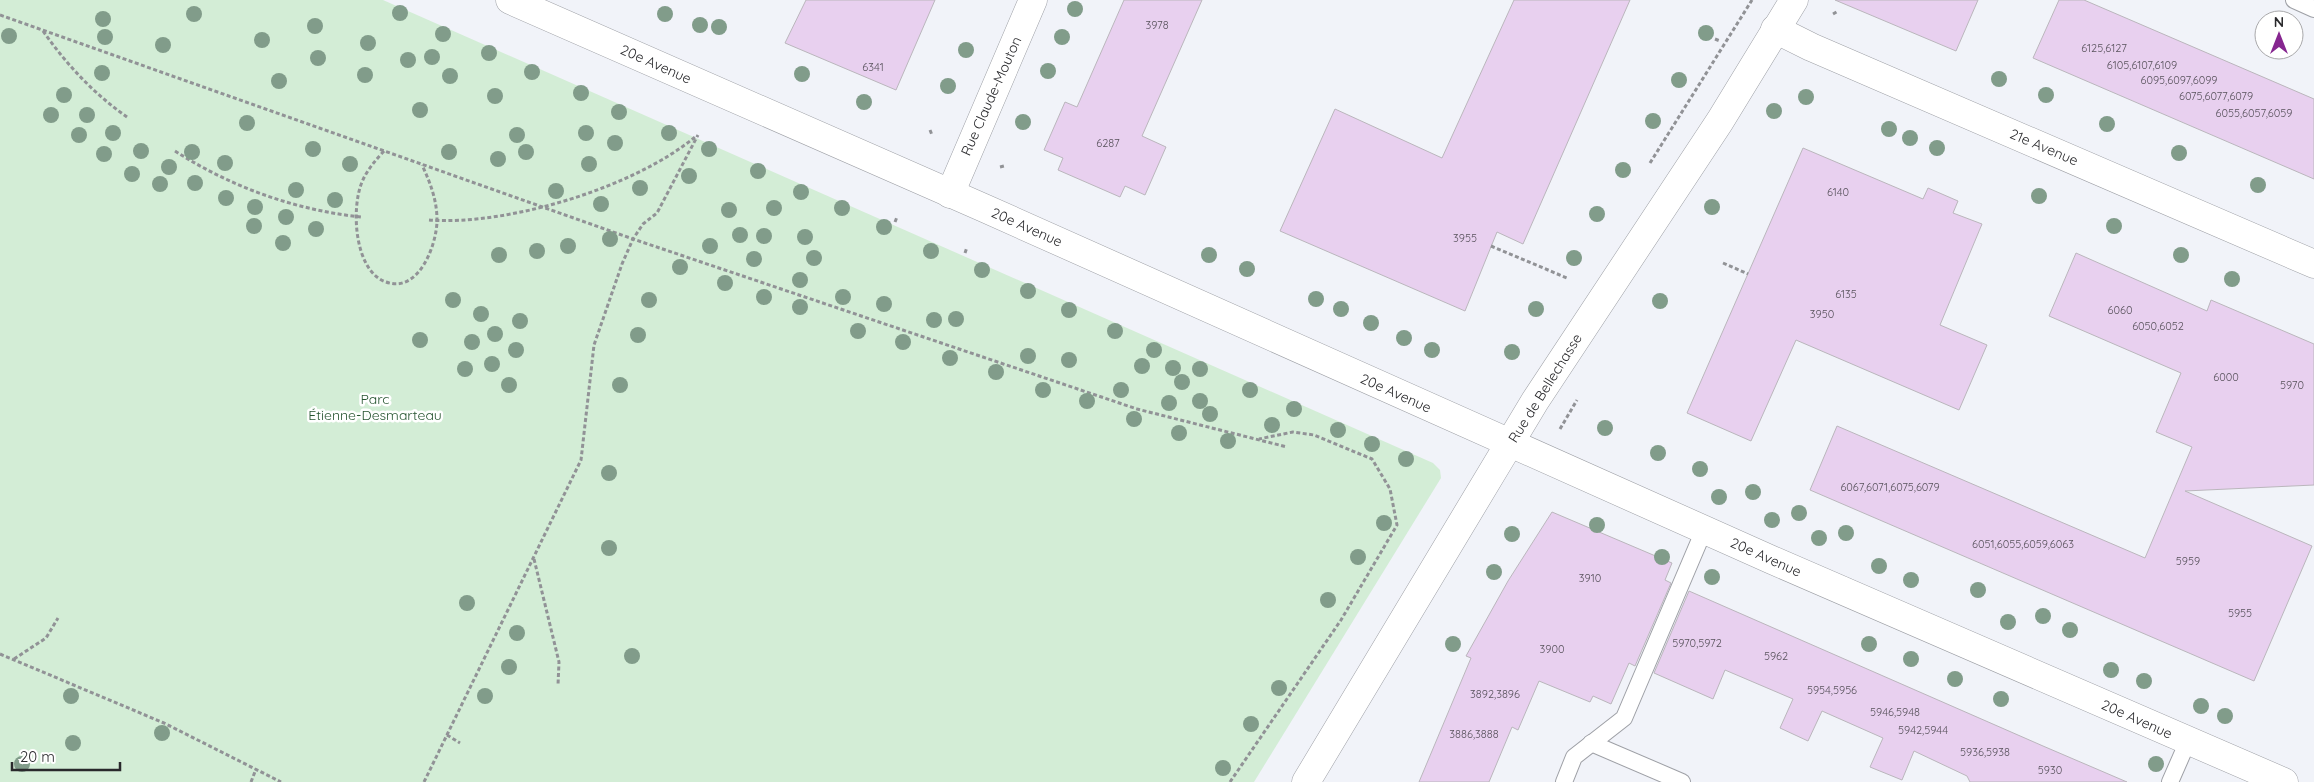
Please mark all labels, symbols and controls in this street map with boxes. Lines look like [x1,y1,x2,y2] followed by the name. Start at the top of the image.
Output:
[2254,10,2304,60] north arrow
[2274,13,2284,31] text: N
[1145,18,1169,32] house number: 3978
[957,34,1025,158] street label: Rue Claude-Mouton
[618,40,694,88] street label: 20e Avenue
[2081,41,2127,55] house number: 6125,6127
[2107,58,2177,72] house number: 6105,6107,6109
[862,60,884,74] house number: 6341
[2140,73,2218,87] house number: 6095,6097,6099
[2179,89,2253,103] house number: 6075,6077,6079
[2216,106,2292,120] house number: 6055,6057,6059
[2007,125,2081,169] street label: 21e Avenue
[1096,136,1120,150] house number: 6287
[1827,185,1849,199] house number: 6140
[989,203,1065,251] street label: 20e Avenue
[1453,231,1477,245] house number: 3955
[1835,287,1857,301] house number: 6135
[2108,303,2132,317] house number: 6060
[1810,307,1834,321] house number: 3950
[2132,319,2184,333] house number: 6050,6052
[1504,330,1586,446] street label: Rue de Bellechasse
[1358,369,1434,417] street label: 20e Avenue
[2213,370,2239,384] house number: 6000
[2280,378,2304,392] house number: 5970
[308,390,442,424] park label: Parc Étienne-Desmarteau
[1840,480,1940,494] house number: 6067,6071,6075,6079
[1728,533,1804,581] street label: 20e Avenue
[1972,537,2074,551] house number: 6051,6055,6059,6063
[2176,554,2200,568] house number: 5959
[1579,571,1601,585] house number: 3910
[2228,606,2252,620] house number: 5955
[1672,636,1722,650] house number: 5970,5972
[1540,642,1565,656] house number: 3900
[1764,649,1788,663] house number: 5962
[1807,683,1857,697] house number: 5954,5956
[1470,687,1520,701] house number: 3892,3896
[2099,695,2175,743] street label: 20e Avenue
[1870,705,1920,719] house number: 5946,5948
[1898,723,1948,737] house number: 5942,5944
[1449,727,1499,741] house number: 3886,3888
[12,740,120,772] scale bar
[1960,745,2010,759] house number: 5936,5938
[20,747,55,766] text: 20 m
[2038,763,2062,777] house number: 5930

